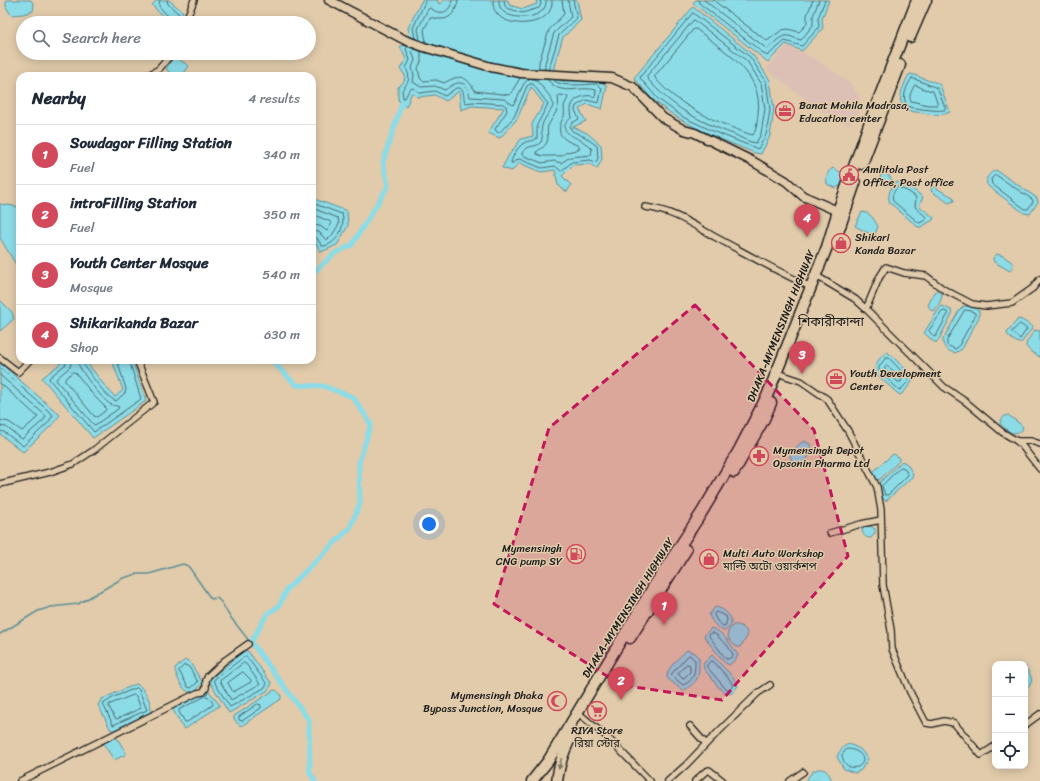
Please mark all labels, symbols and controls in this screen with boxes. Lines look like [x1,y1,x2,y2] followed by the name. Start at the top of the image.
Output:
[16,16,316,60] search box
[62,25,141,51] text: Search here
[30,27,52,49] icon: search
[32,83,86,113] text: Nearby
[248,87,300,110] text: 4 results
[799,96,910,128] place label: Banat Mohila Madrasa, Education center
[774,100,796,122] office icon: Banat Mohila Madrasa, Education center
[70,130,232,156] text: Sowdagor Filling Station
[42,143,48,166] text: 1
[263,143,300,166] text: 340 m
[70,156,94,179] text: Fuel
[862,160,954,192] place label: Amlitola Post Office, Post office
[838,164,860,186] public building icon: Amlitola Post Office, Post office
[70,190,197,216] text: introFilling Station
[41,203,49,226] text: 2
[263,203,300,226] text: 350 m
[794,204,820,237] pin: 4
[70,216,94,239] text: Fuel
[855,228,917,260] place label: Shikari Kanda Bazar
[830,232,852,254] shop icon: Shikari Kanda Bazar
[742,246,821,405] street label: DHAKA-MYMENSINGH HIGHWAY
[70,250,209,276] text: Youth Center Mosque
[41,263,49,286] text: 3
[262,263,300,286] text: 540 m
[70,276,113,299] text: Mosque
[70,310,198,336] text: Shikarikanda Bazar
[797,310,865,333] district label: শিকারীকান্দা
[41,323,49,346] text: 4
[264,323,300,346] text: 630 m
[70,336,98,359] text: Shop
[789,341,815,374] pin: 3
[850,364,942,396] place label: Youth Development Center
[825,368,847,390] office icon: Youth Development Center
[773,441,871,473] place label: Mymensingh Depot Opsonin Pharma Ltd
[748,445,770,467] pharmacy icon: Mymensingh Depot Opsonin Pharma Ltd
[419,514,439,534] your location
[577,533,680,682] street label: DHAKA-MYMENSINGH HIGHWAY
[496,539,563,571] place label: Mymensingh CNG pump SY
[565,543,587,565] fuel station icon: Mymensingh CNG pump SY
[722,544,824,576] place label: Multi Auto Workshop মাল্টি অটো ওয়ার্কশপ
[698,548,720,570] shop icon: Multi Auto Workshop মাল্টি অটো ওয়ার্কশপ
[651,592,677,625] pin: 1
[992,661,1028,769] map controls
[992,661,1028,697] button: +
[608,667,634,700] pin: 2
[423,686,543,718] place label: Mymensingh Dhaka Bypass Junction, Mosque
[546,690,568,712] mosque icon: Mymensingh Dhaka Bypass Junction, Mosque
[992,697,1028,733] button: −
[586,700,608,722] supermarket icon: RIYA Store রিয়া স্টোর
[571,721,623,753] place label: RIYA Store রিয়া স্টোর
[992,733,1028,769] button: locate
[557,759,563,771] one-way arrow

